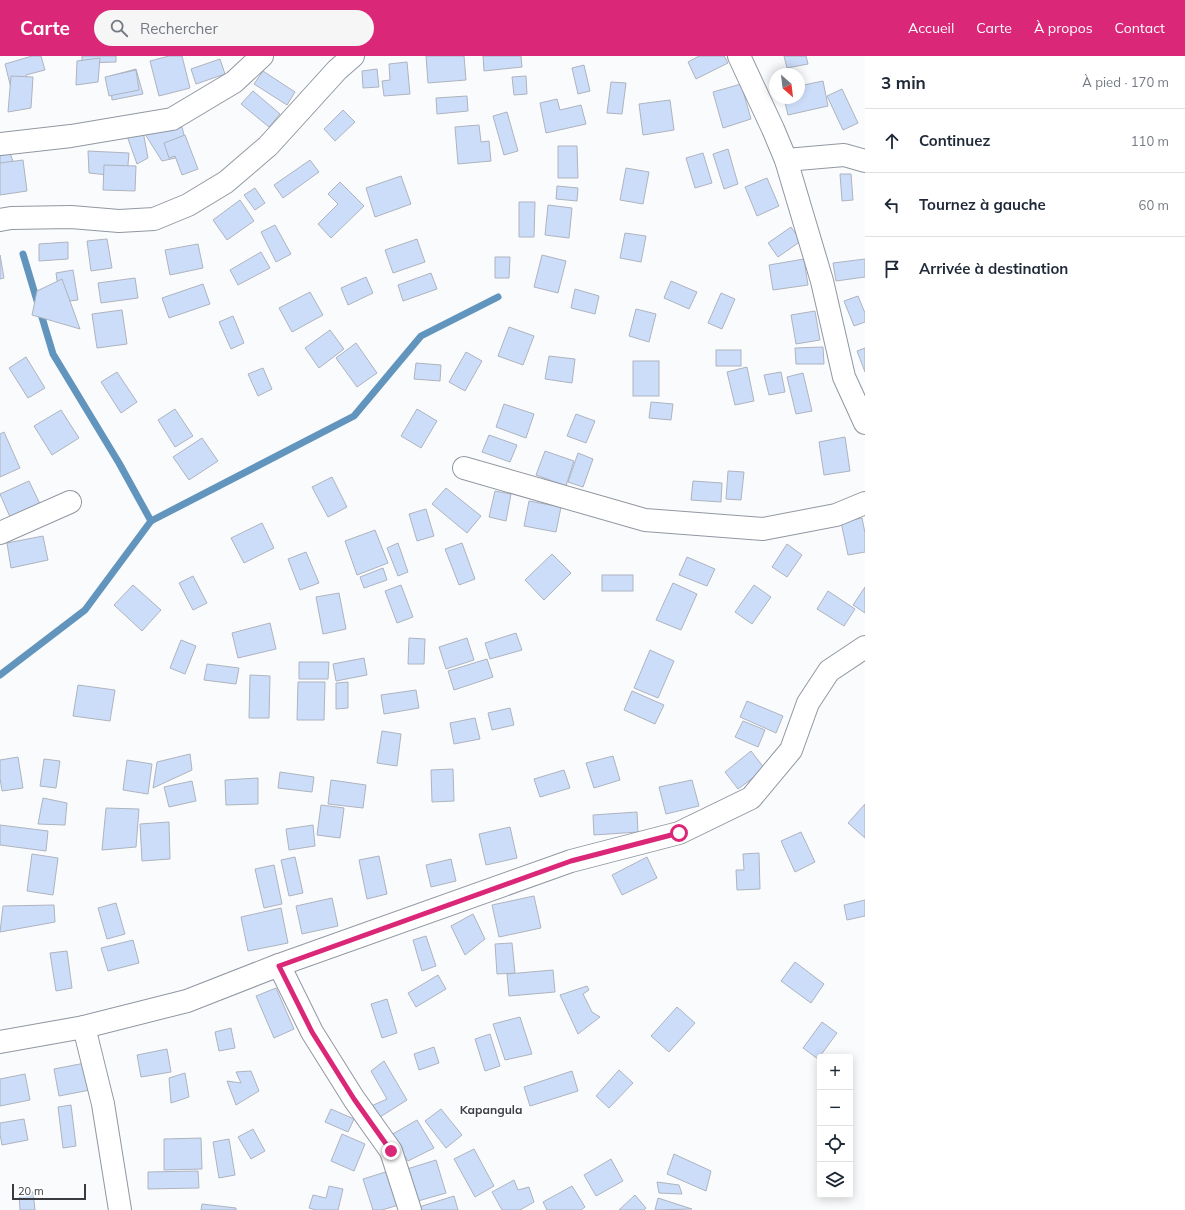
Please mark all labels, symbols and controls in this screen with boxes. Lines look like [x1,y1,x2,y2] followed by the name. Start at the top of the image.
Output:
[94,10,374,46] search box
[20,16,70,40] text: Carte
[108,17,130,39] icon: search
[140,19,218,38] text: Rechercher
[908,19,954,37] text: Accueil
[976,19,1012,37] text: Carte
[1034,19,1093,37] text: À propos
[1115,19,1165,37] text: Contact
[769,68,805,104] north arrow
[881,72,926,93] text: 3 min
[1082,74,1169,90] text: À pied · 170 m
[881,130,903,152] icon: ahead
[919,131,990,150] text: Continuez
[1131,133,1169,149] text: 110 m
[881,194,903,216] icon: left
[919,195,1046,214] text: Tournez à gauche
[1139,197,1169,213] text: 60 m
[881,258,903,280] icon: arrive
[919,259,1068,278] text: Arrivée à destination
[670,824,688,842] route start
[817,1054,853,1198] map controls
[817,1054,853,1090] button: +
[817,1090,853,1126] button: −
[460,1102,522,1117] district label: Kapangula
[817,1126,853,1162] button: locate
[382,1142,400,1160] route end
[817,1162,853,1198] button: layers
[12,1182,86,1201] scale bar
[18,1184,44,1198] text: 20 m

